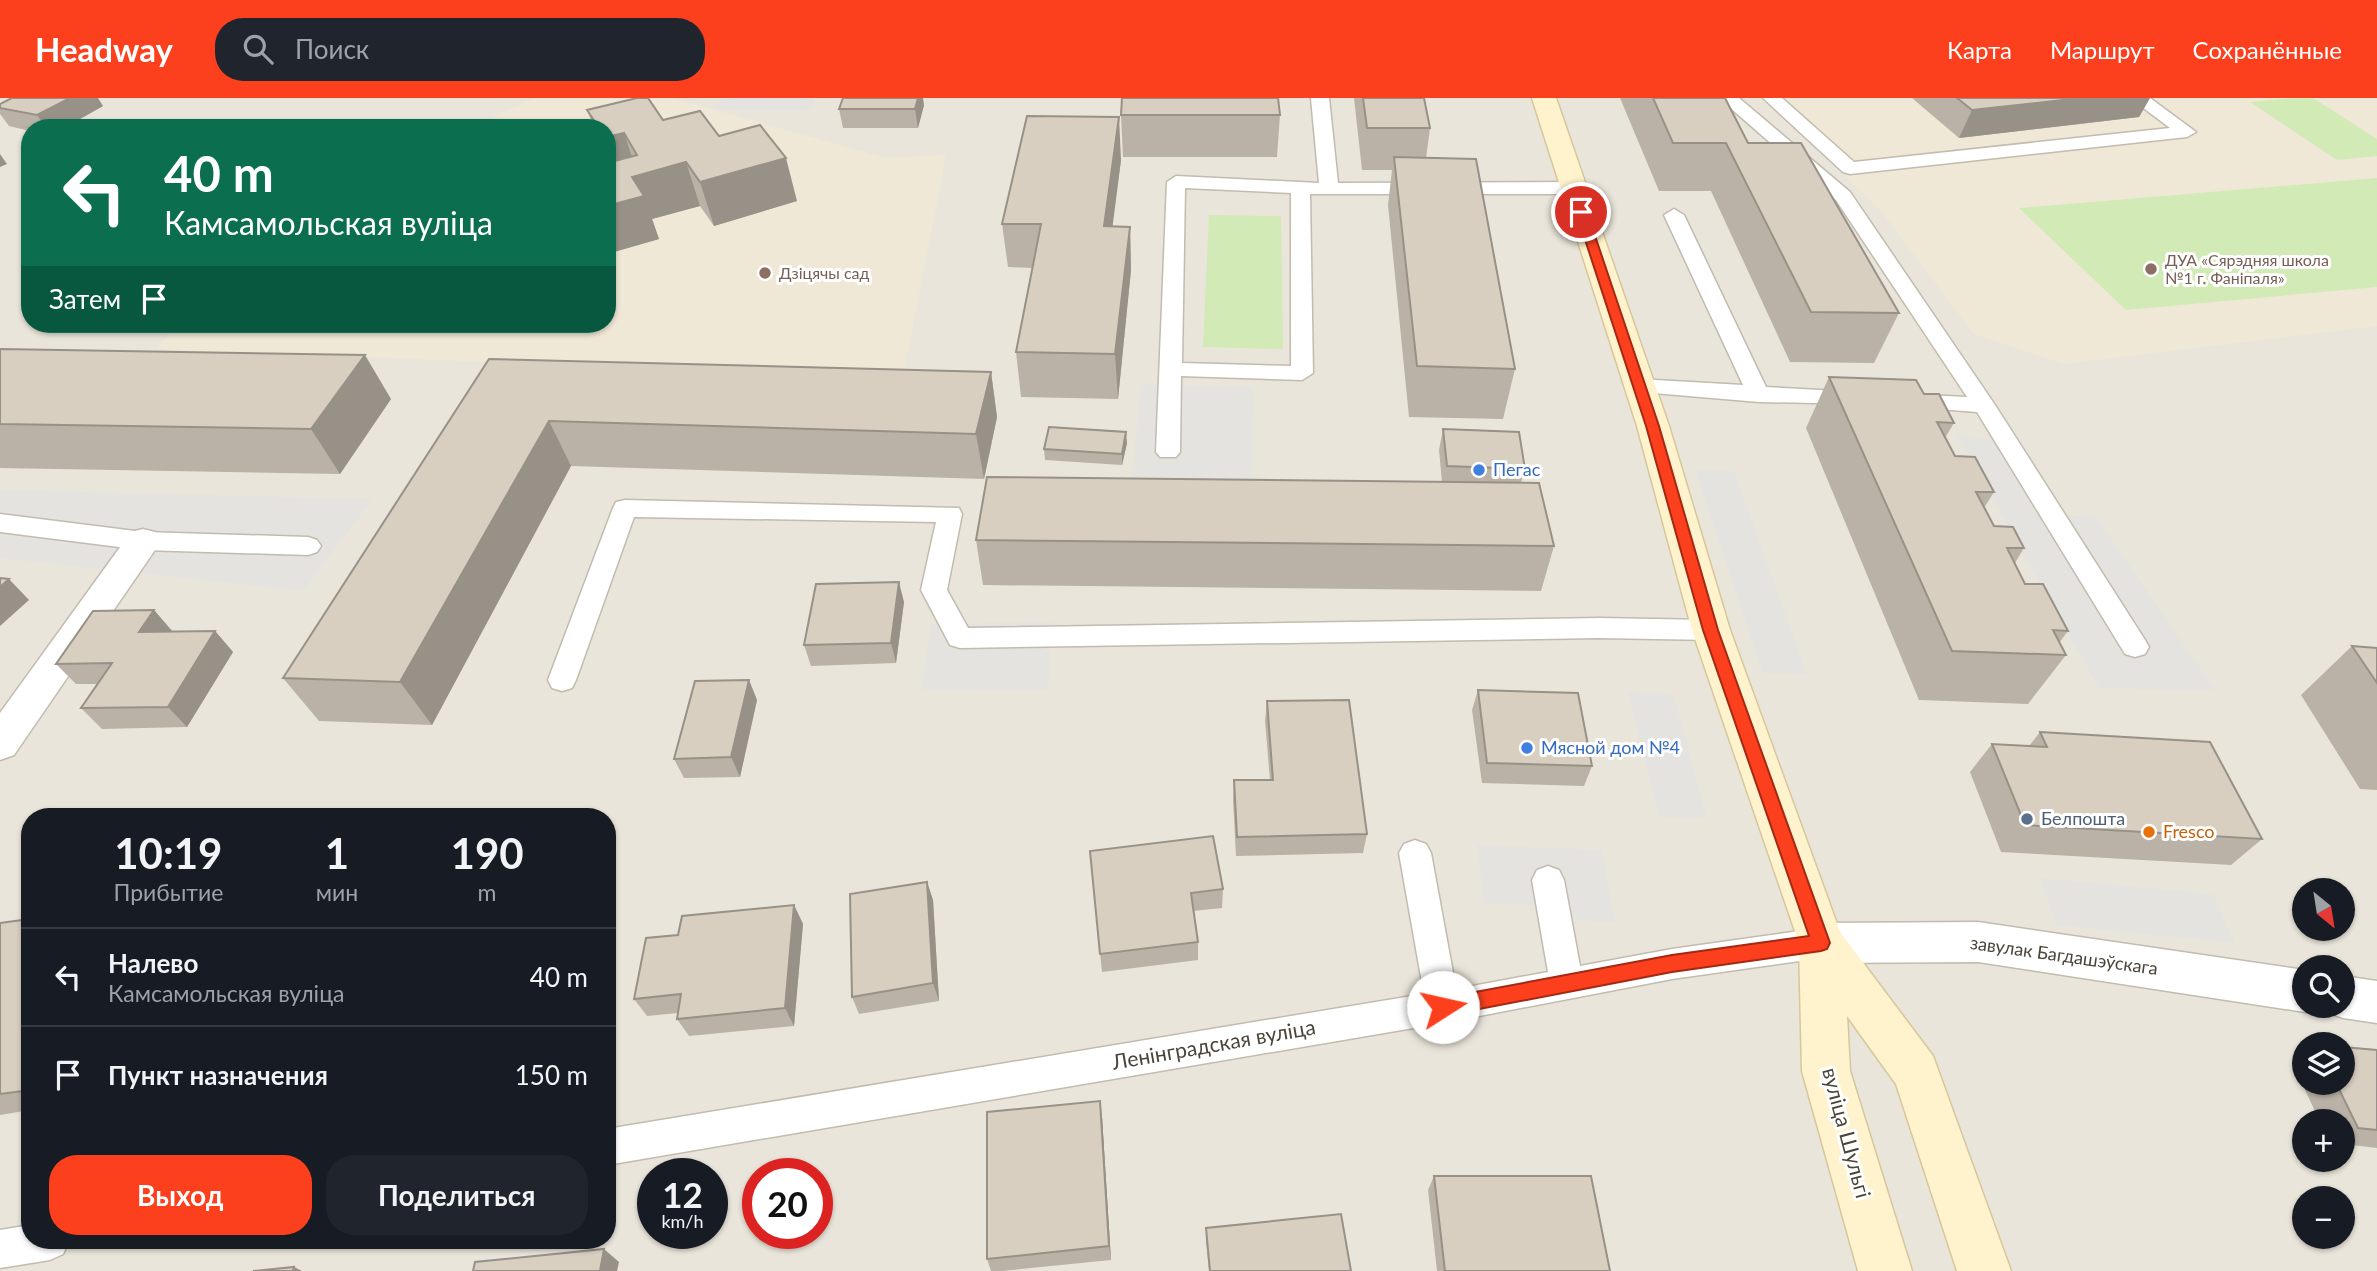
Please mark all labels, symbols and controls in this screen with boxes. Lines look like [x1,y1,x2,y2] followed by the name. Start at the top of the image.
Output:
[215,18,705,81] search box
[35,29,173,69] text: Headway
[239,30,277,68] icon: search
[295,33,369,65] text: Поиск
[1947,35,2012,64] text: Карта
[2050,35,2155,64] text: Маршрут
[2193,35,2342,64] text: Сохранённые
[164,144,274,202] text: 40 m
[49,147,140,238] icon: left
[1551,182,1611,242] pin
[1562,193,1600,231] icon: arrive
[164,203,493,242] text: Камсамольская вуліца
[2165,250,2329,287] place label: ДУА «Сярэдняя школа №1 г. Фаніпаля»
[2143,261,2159,277] marker: ДУА «Сярэдняя школа №1 г. Фаніпаля»
[779,263,870,282] place label: Дзіцячы сад
[757,265,773,281] marker: Дзіцячы сад
[135,280,173,318] icon: arrive
[49,283,121,315] text: Затем
[1493,458,1541,480] place label: Пегас
[1471,462,1487,478] marker: Пегас
[1541,736,1680,758] place label: Мясной дом №4
[1519,740,1535,756] marker: Мясной дом №4
[2041,807,2125,829] place label: Белпошта
[2019,811,2035,827] marker: Белпошта
[2163,820,2215,842] place label: Fresco
[2141,824,2157,840] marker: Fresco
[114,828,222,878] text: 10:19
[325,828,349,878] text: 1
[451,828,524,878] text: 190
[113,878,223,906] text: Прибытие
[316,878,358,906] text: мин
[478,878,497,906] text: m
[2292,878,2356,942] north arrow
[2292,878,2355,1249] map controls
[1969,931,2159,979] street label: завулак Багдашэўскага
[108,947,198,979] text: Налево
[2292,955,2355,1018] button: search
[49,958,87,996] icon: left
[530,961,588,993] text: 40 m
[1406,970,1480,1044] position arrow
[108,979,344,1007] text: Камсамольская вуліца
[1109,1013,1317,1074] street label: Ленінградская вуліца
[2292,1032,2355,1095] button: layers
[49,1056,87,1094] icon: arrive
[108,1059,328,1091] text: Пункт назначения
[515,1059,588,1091] text: 150 m
[1818,1065,1877,1201] street label: вуліца Шульгі
[2292,1109,2355,1172] button: +
[49,1155,312,1235] button: Выход
[326,1155,588,1235] button: Поделиться
[742,1158,833,1249] speed limit sign: 20
[662,1173,703,1215] text: 12
[2292,1186,2355,1249] button: −
[661,1210,704,1232] text: km/h

